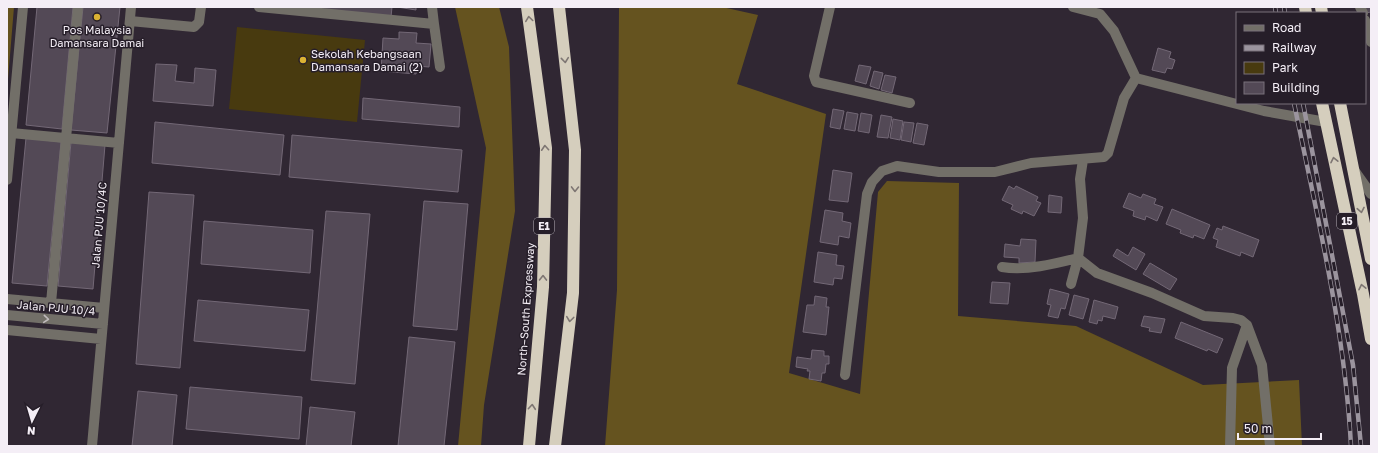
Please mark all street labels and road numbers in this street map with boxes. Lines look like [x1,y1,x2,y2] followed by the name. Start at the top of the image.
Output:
[88,181,109,269] street label: Jalan PJU 10/4C
[1337,213,1357,229] road number: 15
[534,218,554,234] road number: E1
[514,242,537,376] street label: North–South Expressway
[16,298,96,317] street label: Jalan PJU 10/4

